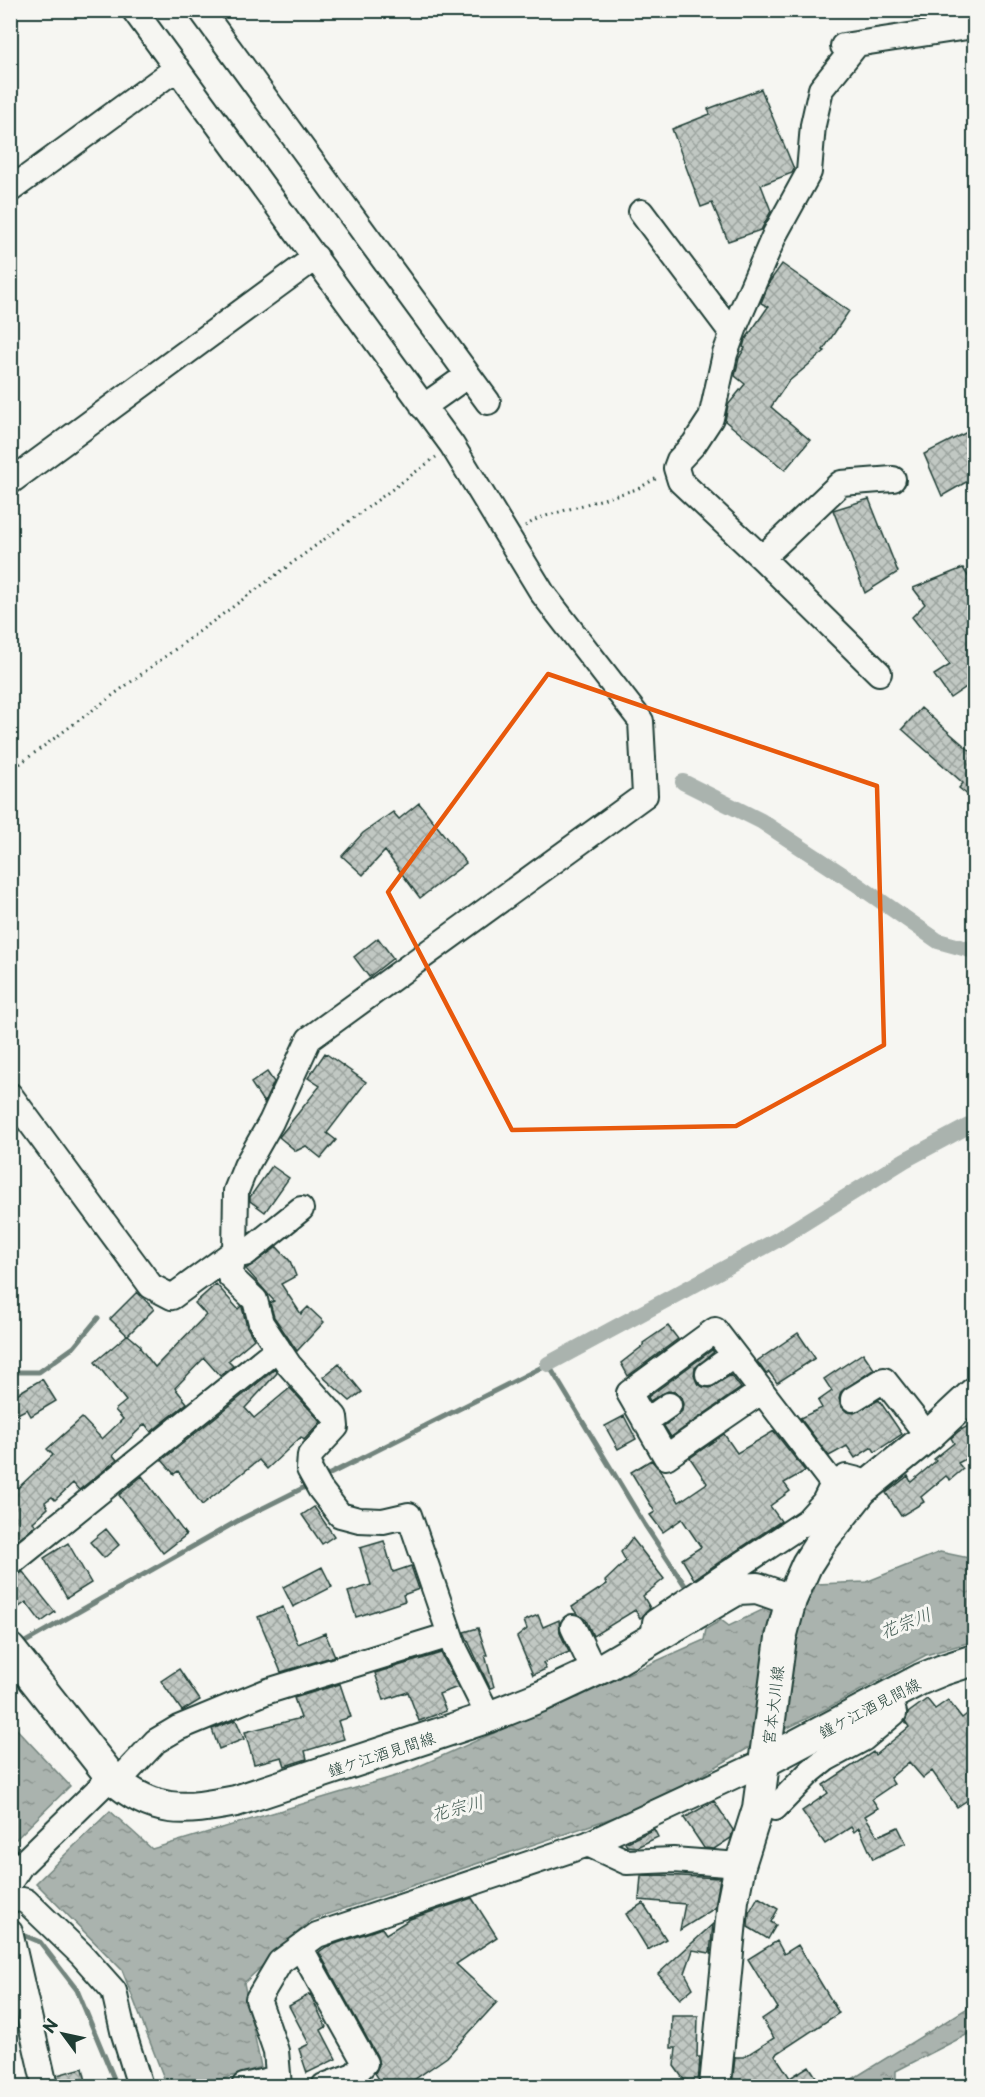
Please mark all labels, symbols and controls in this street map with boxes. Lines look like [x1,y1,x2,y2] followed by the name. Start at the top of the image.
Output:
[875,1600,935,1644] water label: 花宗川
[755,1664,789,1746] street label: 宮本大川線
[814,1671,924,1743] street label: 鐘ケ江酒見間線
[324,1724,438,1782] street label: 鐘ケ江酒見間線
[427,1787,487,1827] water label: 花宗川
[33,2004,93,2064] north arrow
[36,2013,63,2037] text: N

